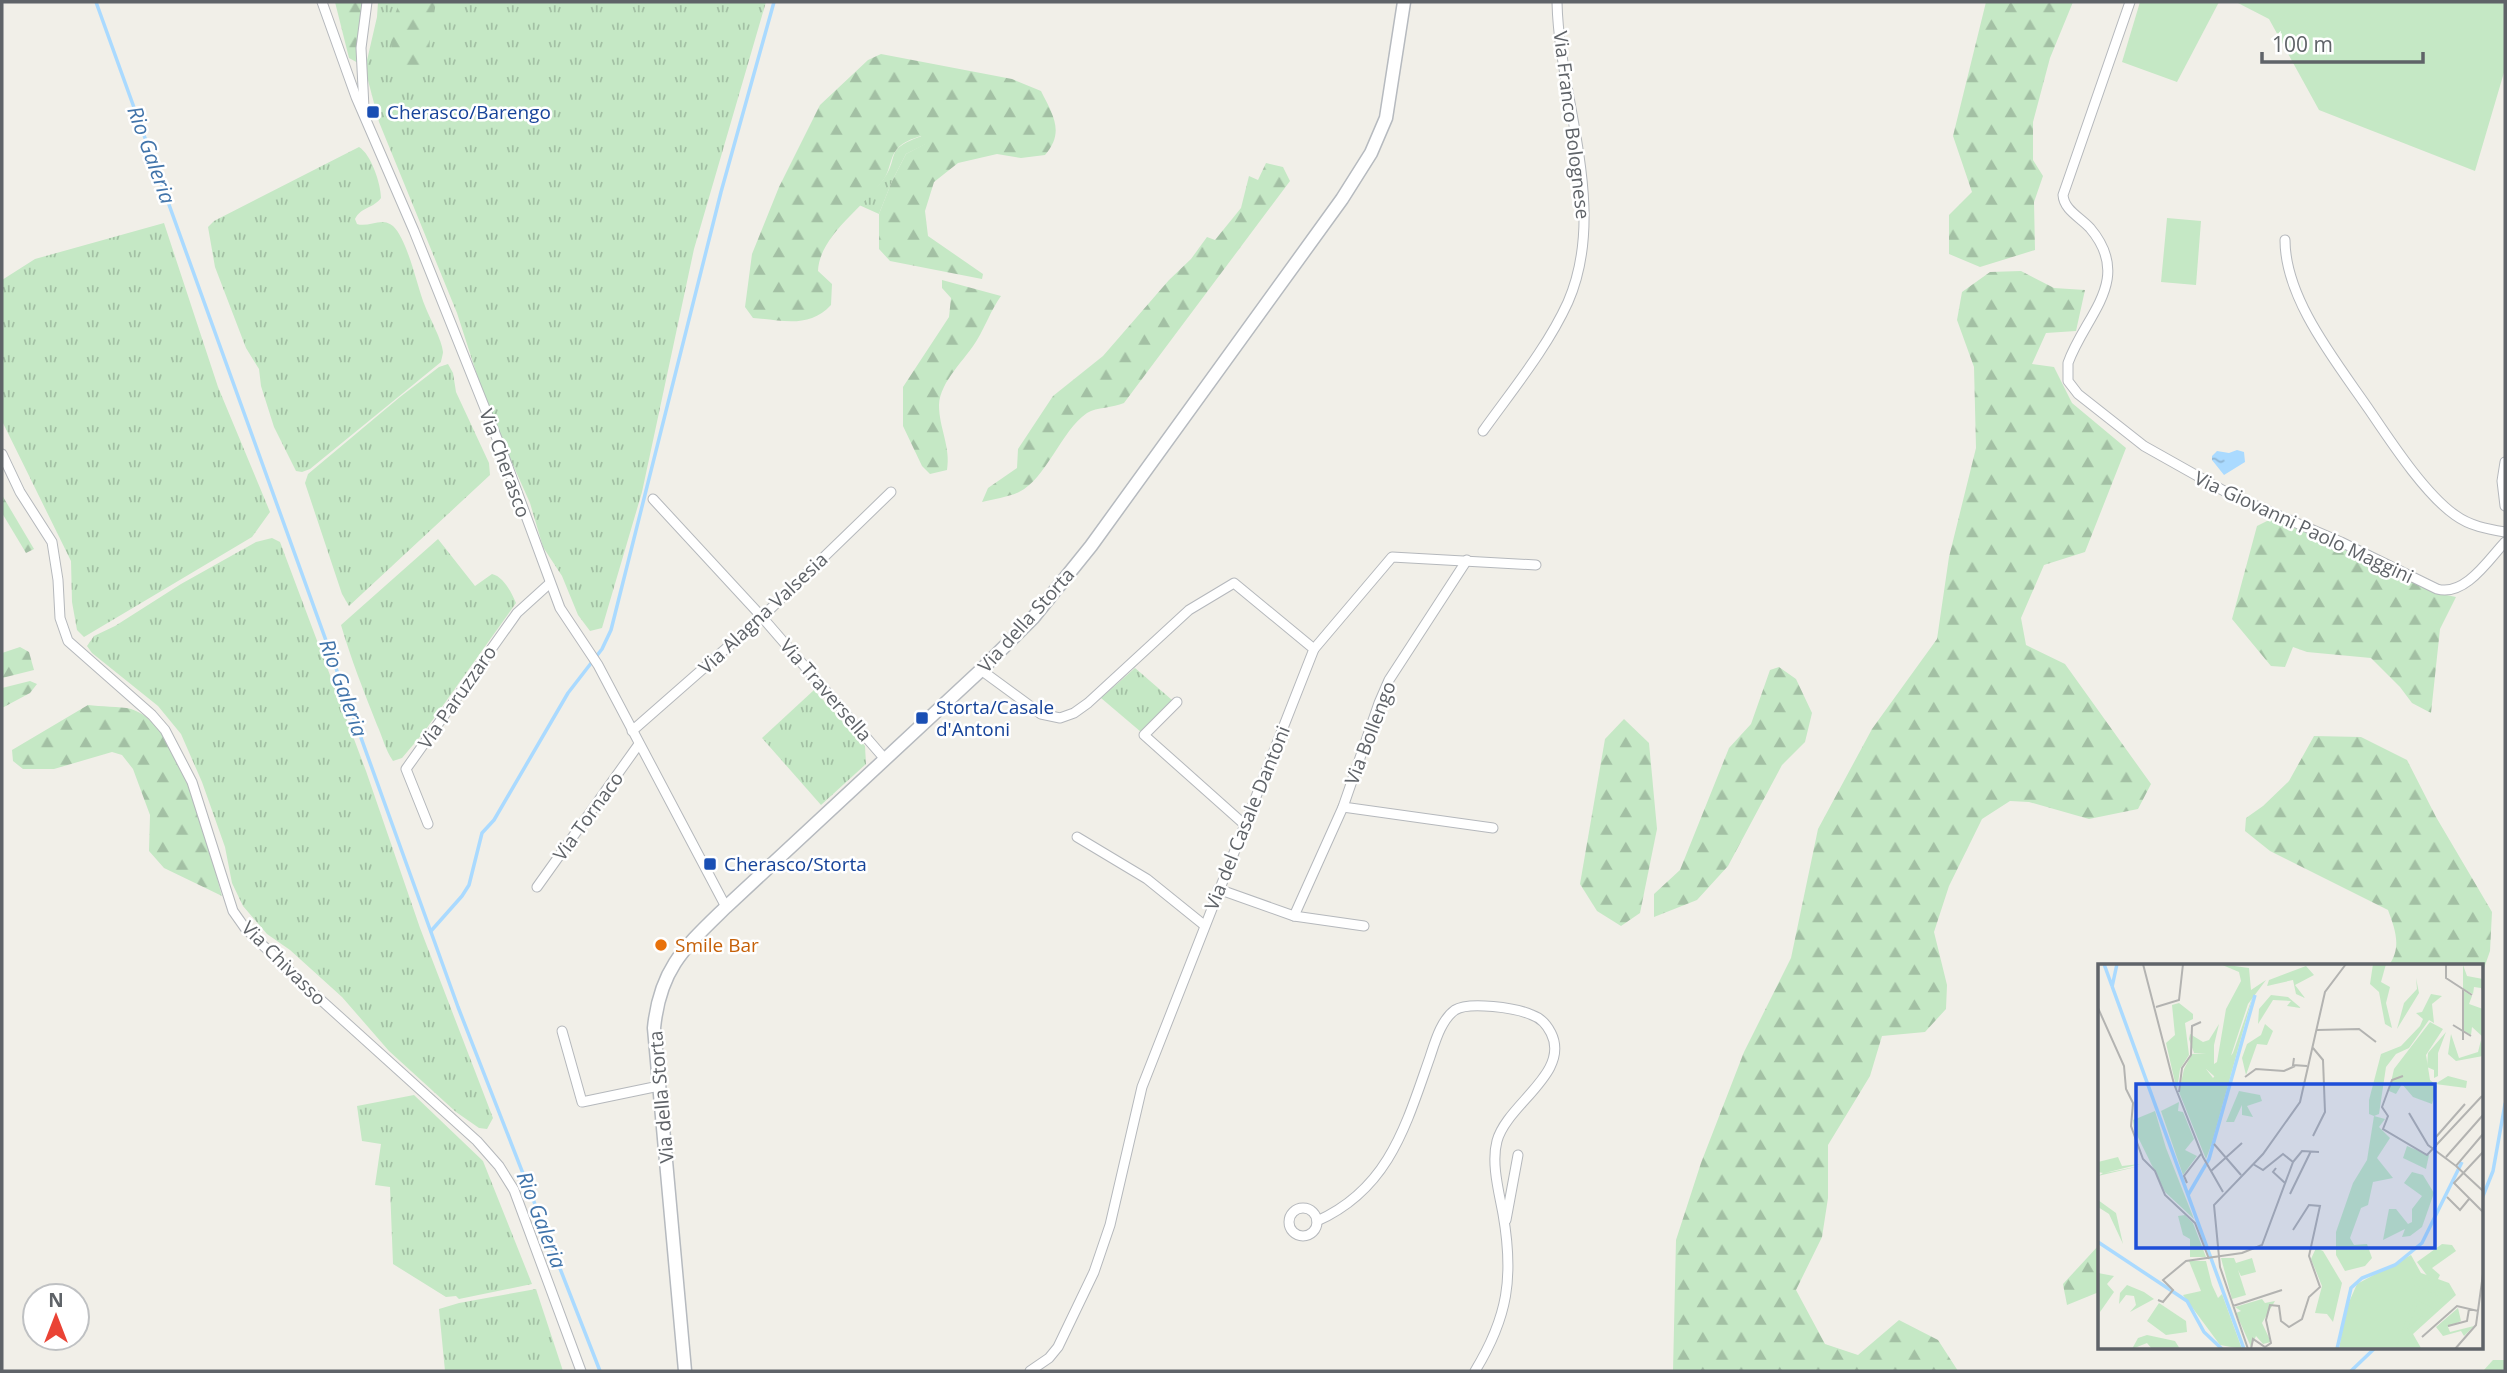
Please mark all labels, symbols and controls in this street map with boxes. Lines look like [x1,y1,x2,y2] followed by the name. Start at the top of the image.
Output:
[2262,21,2423,65] scale bar
[1548,30,1596,220] street label: Via Franco Bolognese
[2272,30,2333,58] text: 100 m
[387,99,551,125] place label: Cherasco/Barengo
[121,102,183,207] water label: Rio Galeria
[365,104,381,120] marker: Cherasco/Barengo
[473,405,537,521] street label: Via Cherasco
[2190,465,2418,589] street label: Via Giovanni Paolo Maggini
[693,546,833,680] street label: Via Alagna Valsesia
[972,562,1080,678] street label: Via della Storta
[774,633,878,747] street label: Via Traversella
[313,635,375,740] water label: Rio Galeria
[412,640,502,754] street label: Via Paruzzaro
[1338,677,1402,789] street label: Via Bollengo
[936,694,1054,742] place label: Storta/Casale d'Antoni
[914,710,930,726] marker: Storta/Casale d'Antoni
[1198,722,1296,914] street label: Via del Casale Dantoni
[547,766,629,866] street label: Via Tornaco
[724,851,867,877] place label: Cherasco/Storta
[702,856,718,872] marker: Cherasco/Storta
[236,915,332,1011] street label: Via Chivasso
[675,932,759,958] place label: Smile Bar
[653,937,669,953] marker: Smile Bar
[2098,964,2482,1348] inset map
[642,1030,680,1164] street label: Via della Storta
[511,1167,573,1272] water label: Rio Galeria
[21,1282,91,1352] north arrow
[48,1287,64,1313] text: N

